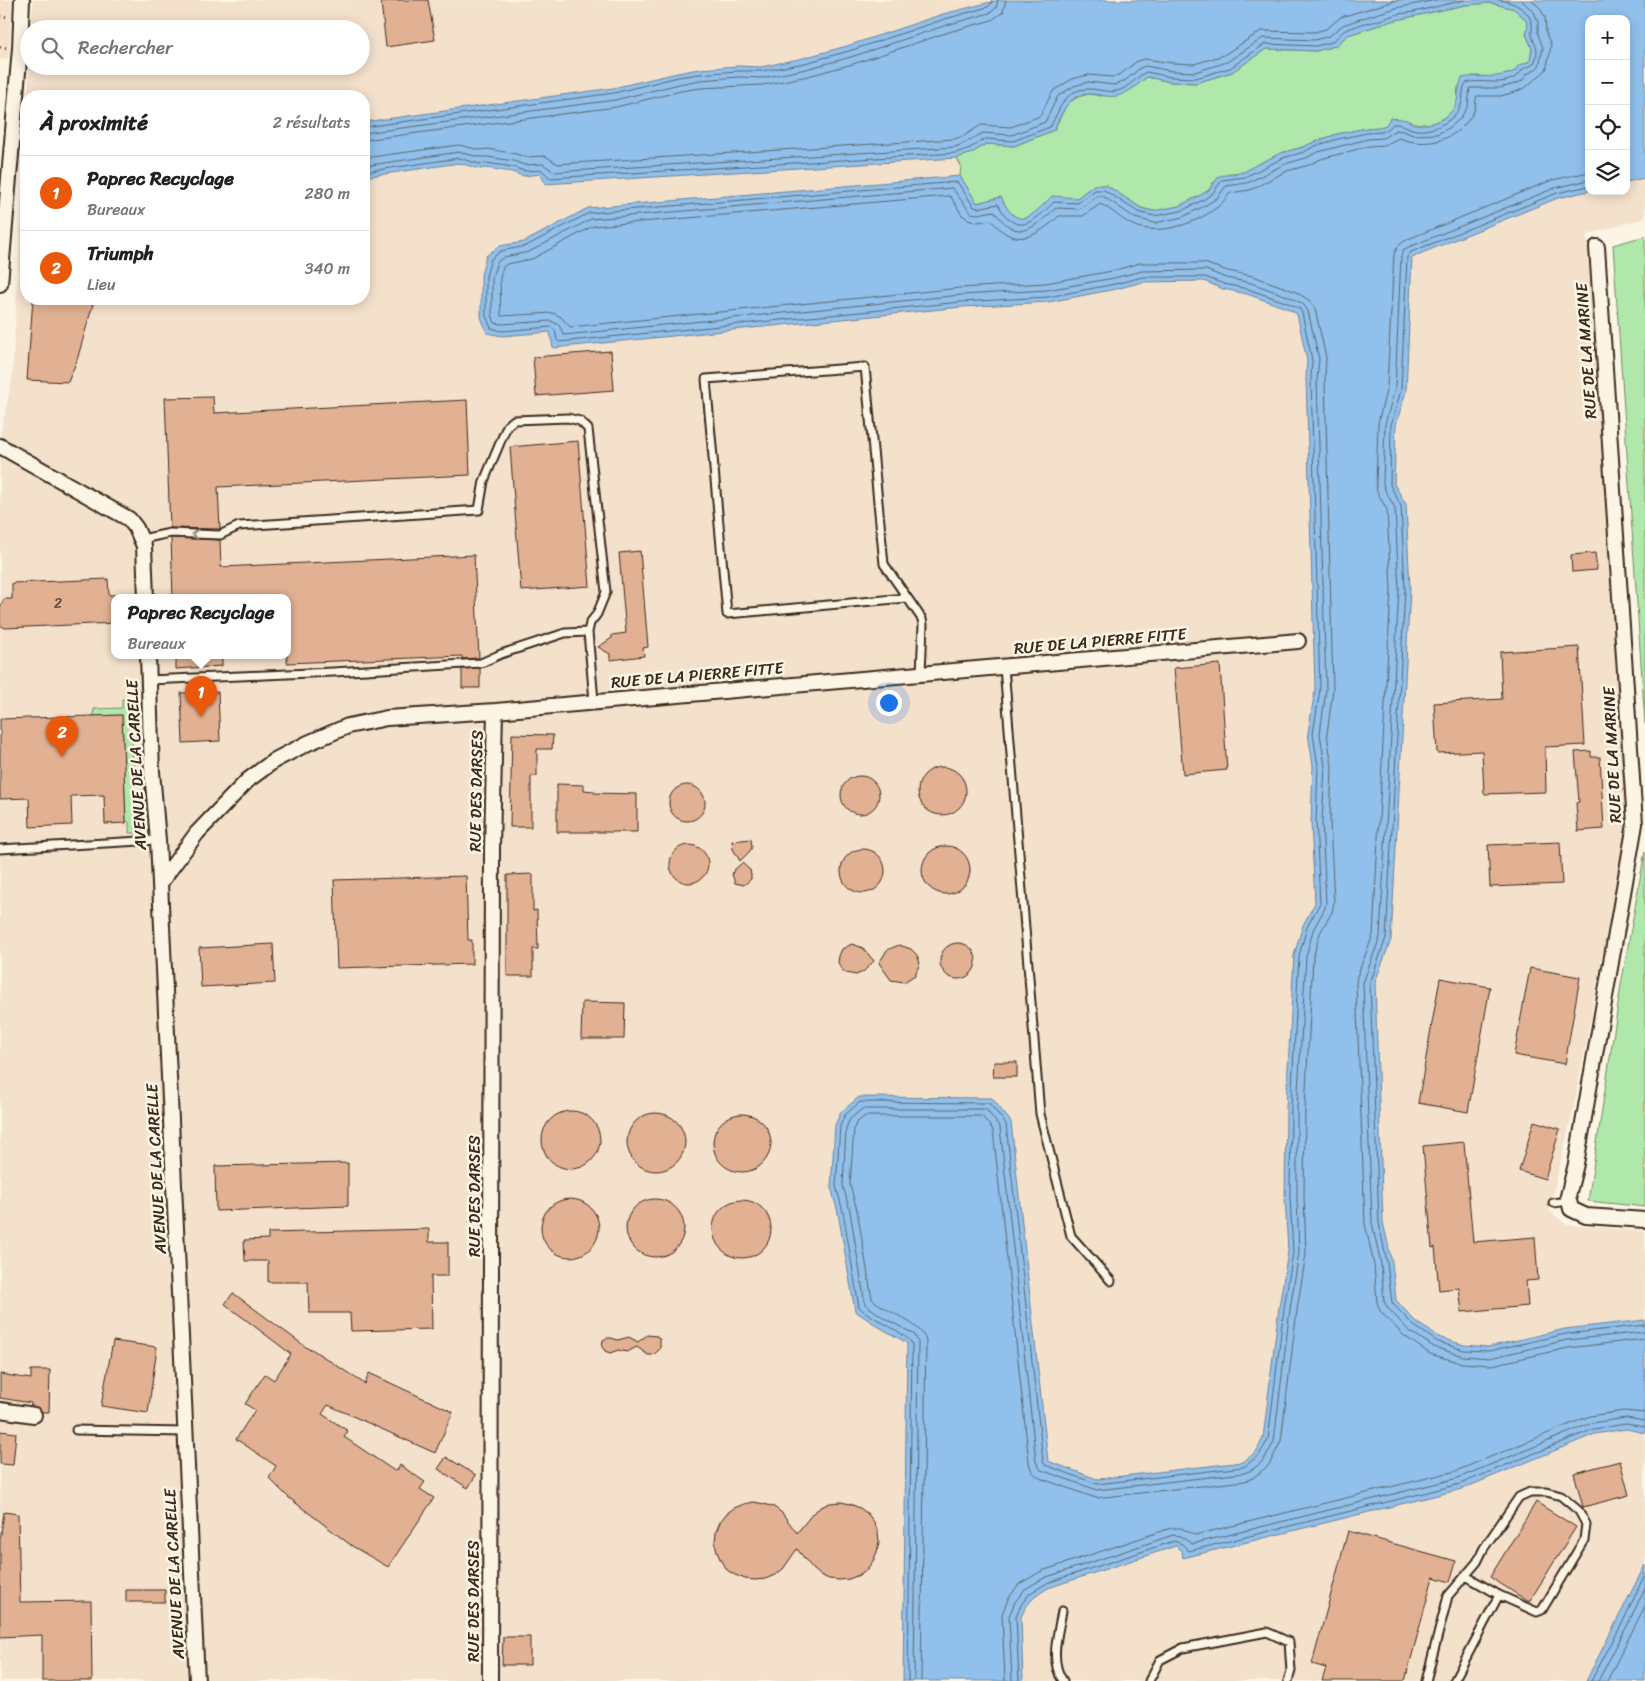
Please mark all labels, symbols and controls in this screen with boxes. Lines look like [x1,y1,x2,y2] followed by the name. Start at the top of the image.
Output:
[1585,15,1630,195] map controls
[1585,15,1630,60] button: +
[20,20,370,75] search box
[78,31,173,64] text: Rechercher
[38,34,66,62] icon: search
[1585,60,1630,105] button: −
[40,104,148,142] text: À proximité
[1585,105,1630,150] button: locate
[273,108,350,137] text: 2 résultats
[1585,150,1630,195] button: layers
[87,162,234,195] text: Paprec Recyclage
[53,179,59,208] text: 1
[305,179,350,208] text: 280 m
[87,195,145,224] text: Bureaux
[87,237,154,270] text: Triumph
[51,254,61,283] text: 2
[305,254,350,283] text: 340 m
[87,270,116,299] text: Lieu
[1567,281,1605,420] street label: RUE DE LA MARINE
[191,528,199,539] one-way arrow
[54,591,62,616] house number: 2
[111,594,291,659] popup
[128,596,274,629] text: Paprec Recyclage
[1013,619,1188,663] street label: RUE DE LA PIERRE FITTE
[128,629,186,658] text: Bureaux
[610,653,785,697] street label: RUE DE LA PIERRE FITTE
[185,676,217,717] pin: 1
[117,678,155,852] street label: AVENUE DE LA CARELLE
[1594,685,1630,824] street label: RUE DE LA MARINE
[876,690,902,716] your location
[46,716,78,757] pin: 2
[460,730,492,852] street label: RUE DES DARSES
[137,1082,175,1256] street label: AVENUE DE LA CARELLE
[460,1135,489,1257] street label: RUE DES DARSES
[155,1487,193,1661] street label: AVENUE DE LA CARELLE
[459,1540,488,1662] street label: RUE DES DARSES

